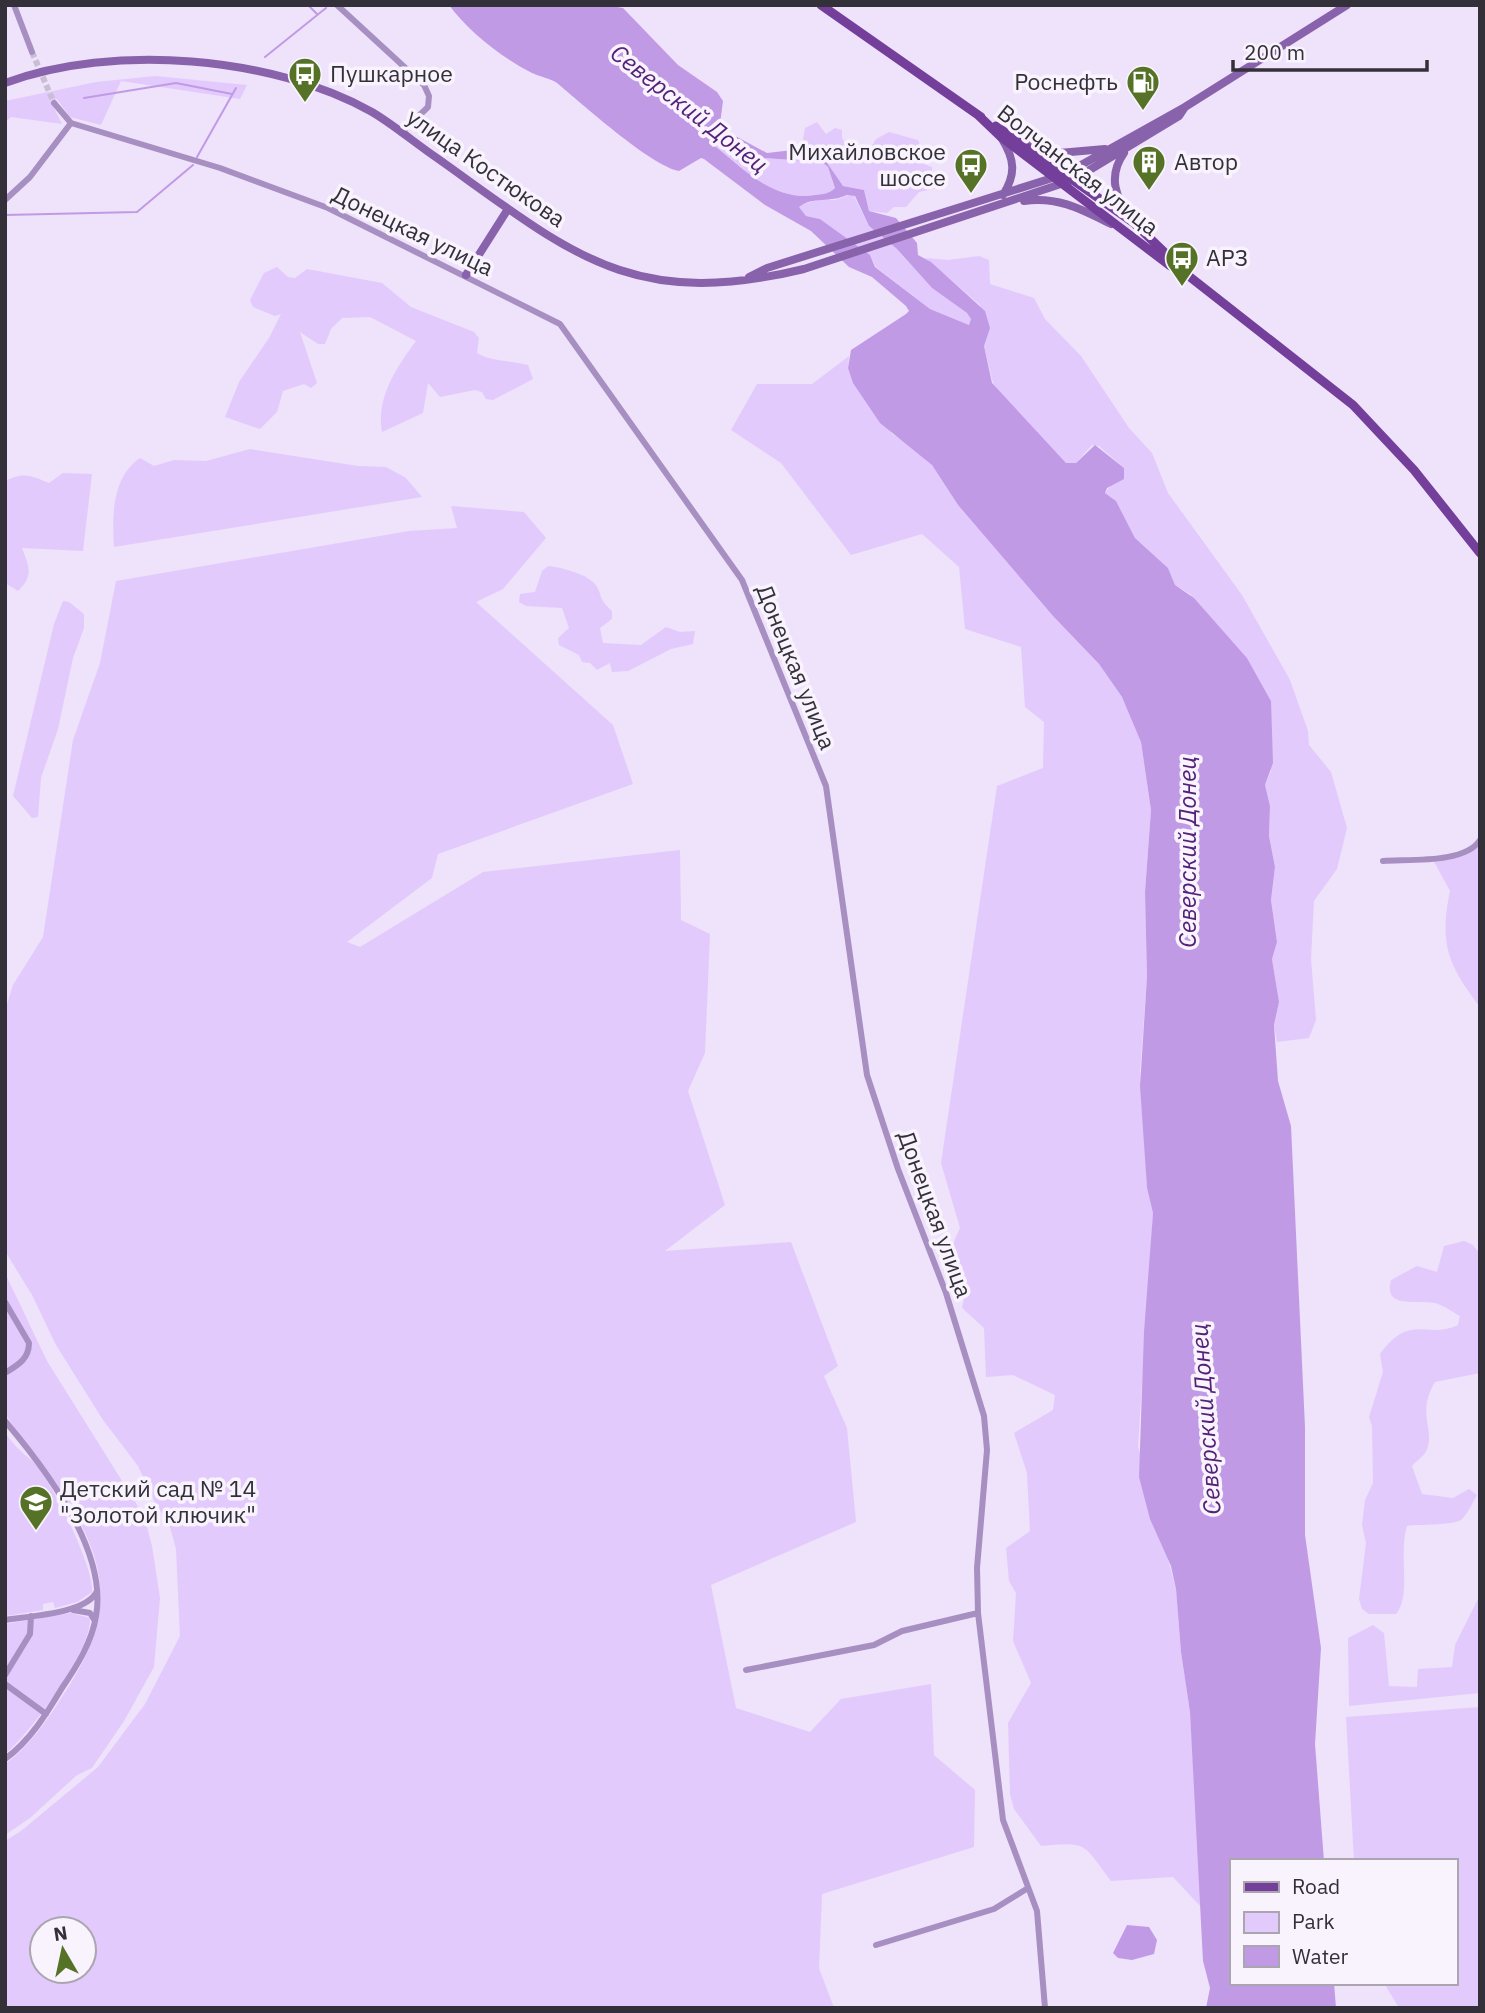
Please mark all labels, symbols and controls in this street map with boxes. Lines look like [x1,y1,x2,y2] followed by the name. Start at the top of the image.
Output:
[1233,28,1427,72] scale bar
[604,37,775,180] water label: Северский Донец
[1244,38,1305,66] text: 200 m
[286,55,324,104] bus stop icon: Пушкарное
[330,58,453,88] place label: Пушкарное
[1124,63,1162,112] fuel station icon: Роснефть
[1014,66,1118,96] place label: Роснефть
[992,97,1165,242] street label: Волчанская улица
[401,101,572,233] street label: улица Костюкова
[788,136,946,192] place label: Михайловское шоссе
[1130,143,1168,192] building icon: Автор
[952,146,990,195] bus stop icon: Михайловское шоссе
[1174,146,1238,176] place label: Автор
[328,178,499,282] street label: Донецкая улица
[1163,239,1201,288] bus stop icon: АРЗ
[1206,242,1248,272] place label: АРЗ
[750,580,844,754] street label: Донецкая улица
[1171,756,1203,948] water label: Северский Донец
[892,1126,980,1301] street label: Донецкая улица
[1182,1322,1228,1516] water label: Северский Донец
[60,1473,256,1529] place label: Детский сад № 14 "Золотой ключик"
[17,1483,55,1532] school or university icon: Детский сад № 14 "Золотой ключик"
[1230,1859,1457,1985] legend
[1292,1872,1340,1900] text: Road
[1292,1907,1335,1935] text: Park
[28,1915,98,1985] north arrow
[52,1920,69,1946] text: N
[1292,1942,1349,1970] text: Water

